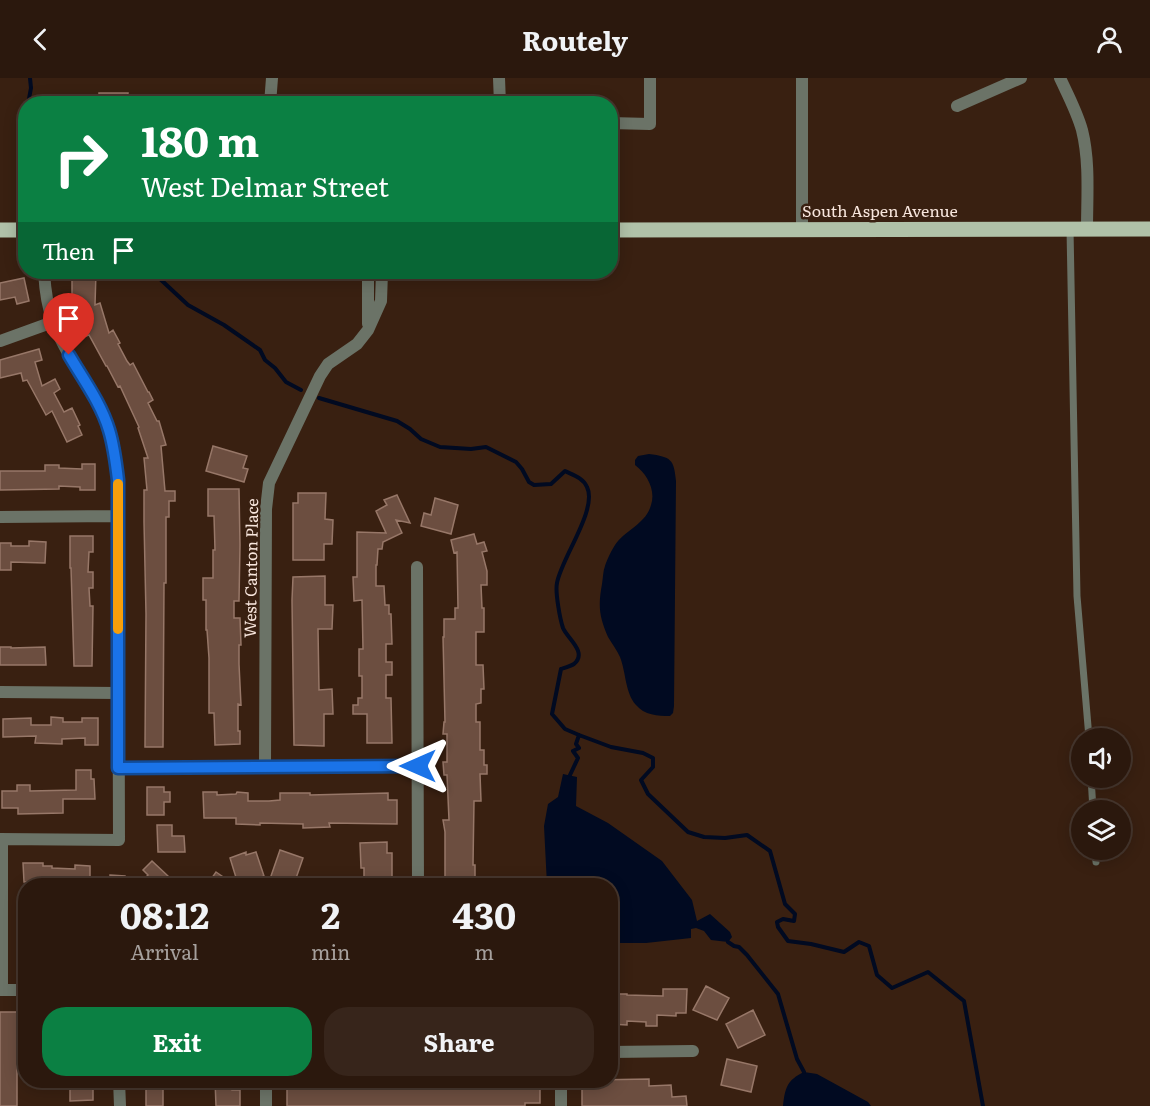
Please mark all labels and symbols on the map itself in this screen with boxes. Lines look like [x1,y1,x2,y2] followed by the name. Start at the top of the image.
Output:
[802,198,958,222] street label: South Aspen Avenue
[43,293,94,355] pin
[237,498,263,638] street label: West Canton Place
[386,734,450,798] position arrow

